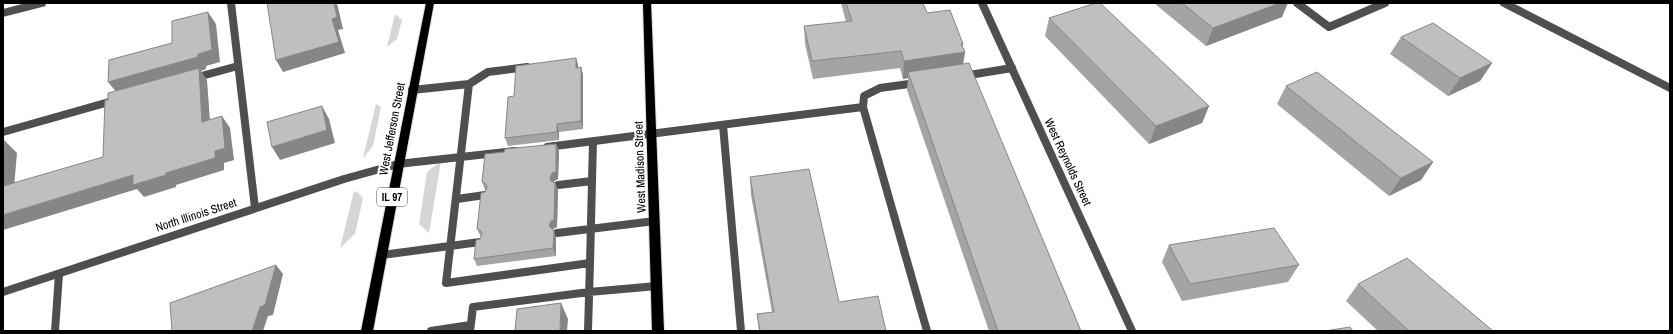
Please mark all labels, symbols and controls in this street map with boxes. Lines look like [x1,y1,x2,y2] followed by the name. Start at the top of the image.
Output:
[375,81,409,177] street label: West Jefferson Street
[1041,116,1095,209] street label: West Reynolds Street
[630,121,650,213] street label: West Madison Street
[377,188,407,206] road number: IL 97
[153,194,239,236] street label: North Illinois Street

